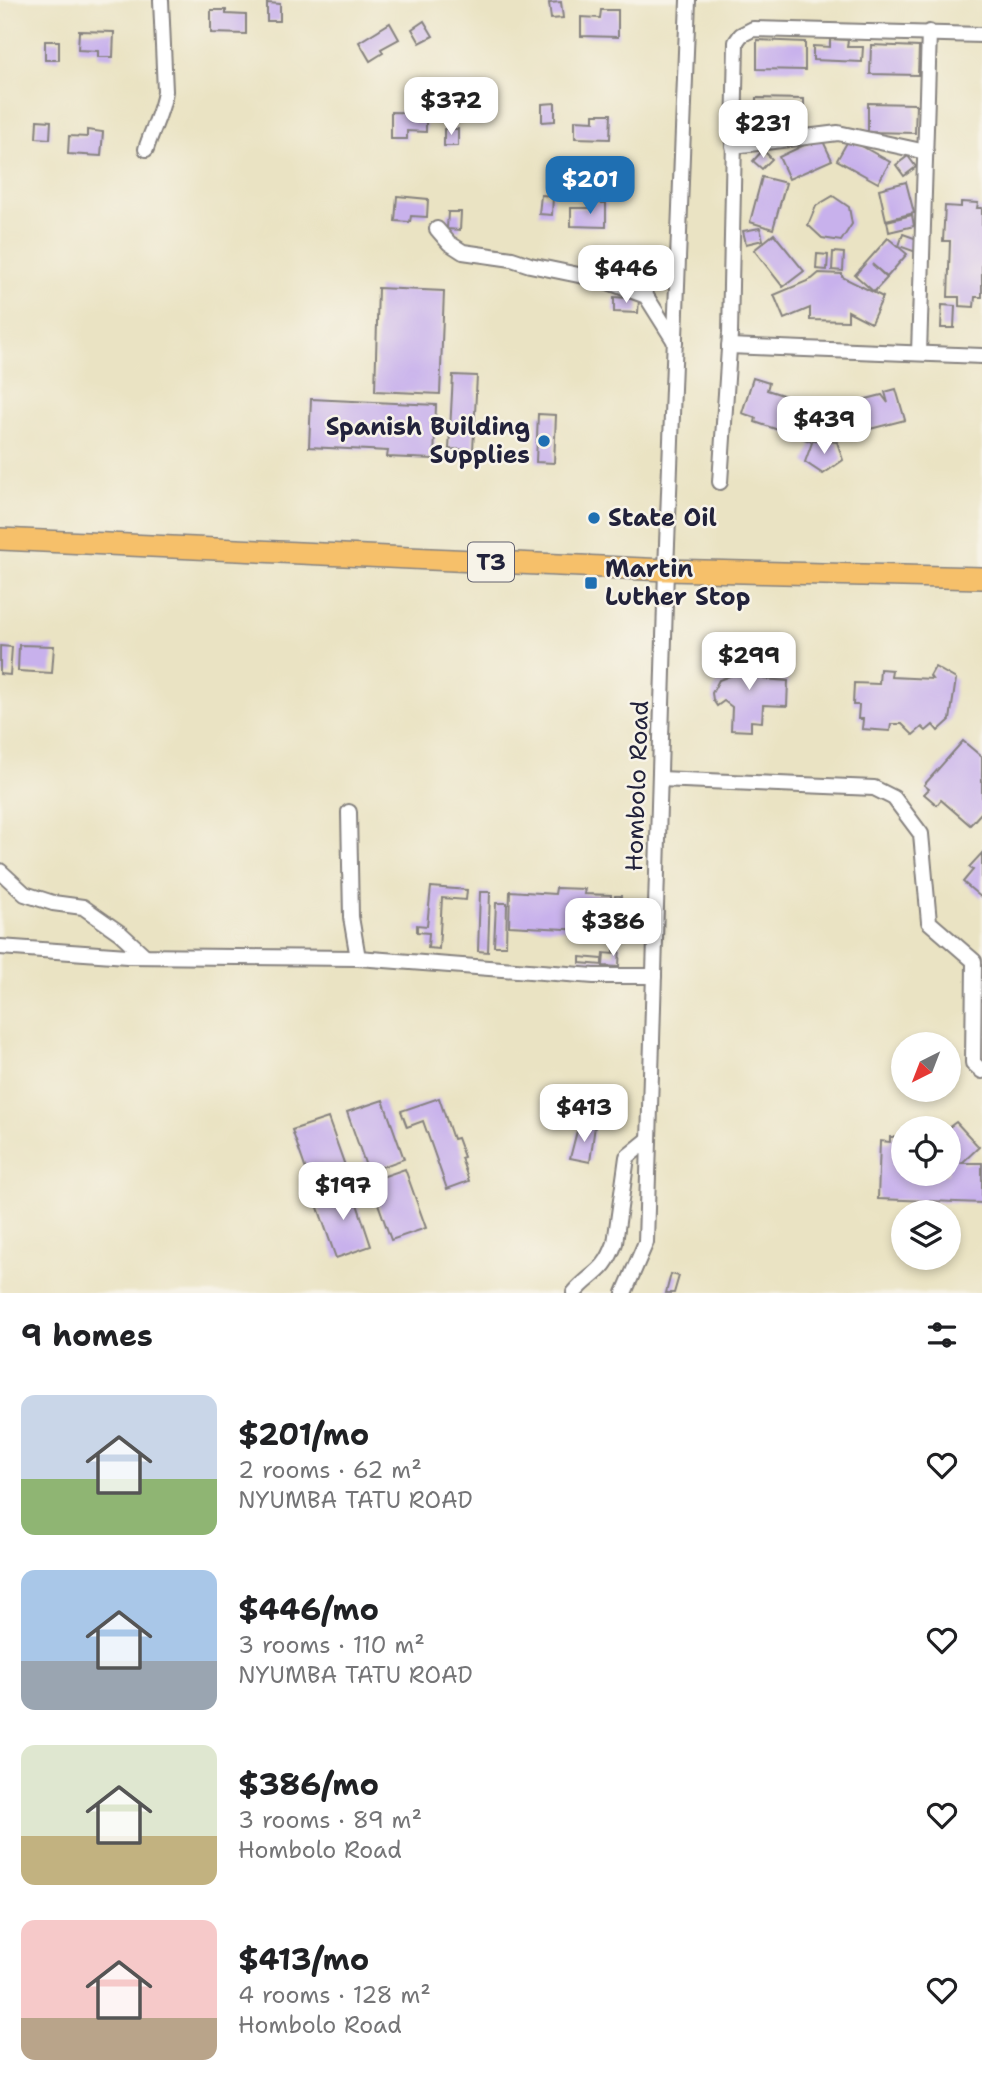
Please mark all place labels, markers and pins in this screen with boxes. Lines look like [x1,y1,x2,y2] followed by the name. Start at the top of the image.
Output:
[410,78,492,137] pin: $372
[722,100,804,160] pin: $231
[549,156,631,216] pin: $201
[585,246,667,305] pin: $446
[783,396,865,456] pin: $439
[326,411,530,471] place label: Spanish Building Supplies
[536,433,552,449] marker: Spanish Building Supplies
[608,502,717,534] place label: State Oil
[586,510,602,526] marker: State Oil
[605,553,750,613] place label: Martin Luther Stop
[583,575,599,591] marker: Martin Luther Stop
[708,632,790,692] pin: $299
[572,898,654,958] pin: $386
[543,1084,625,1144] pin: $413
[302,1162,384,1222] pin: $197

